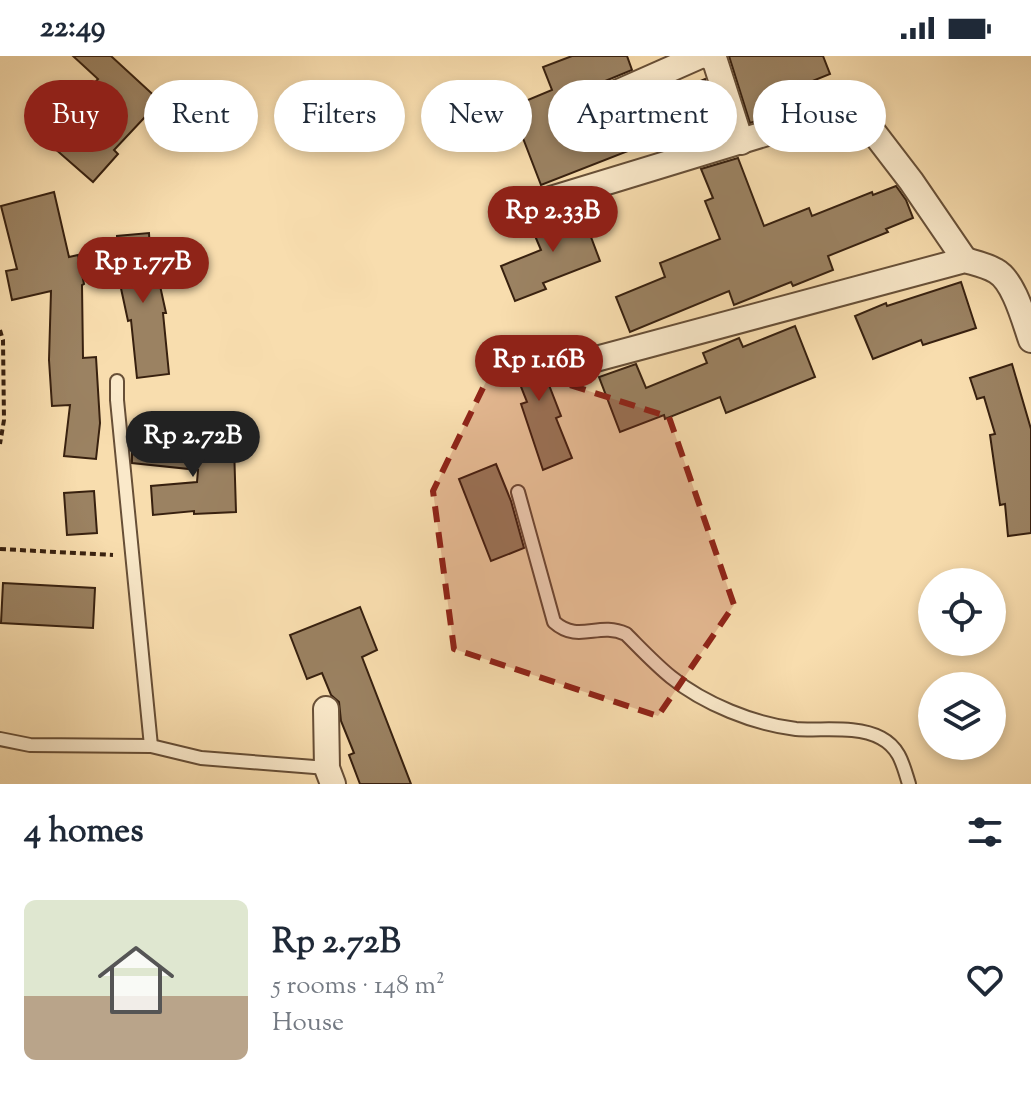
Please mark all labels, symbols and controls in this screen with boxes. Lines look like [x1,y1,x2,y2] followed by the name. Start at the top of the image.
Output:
[40,7,105,50] text: 22:49
[24,80,128,152] chip: Buy
[144,80,258,152] chip: Rent
[274,80,405,152] chip: Filters
[421,80,532,152] chip: New
[548,80,737,152] chip: Apartment
[753,80,886,152] chip: House
[470,186,636,254] pin: Rp 2.33B
[506,193,600,230] text: Rp 2.33B
[60,237,226,305] pin: Rp 1.77B
[95,244,191,281] text: Rp 1.77B
[456,335,622,403] pin: Rp 1.16B
[493,342,585,379] text: Rp 1.16B
[110,411,276,479] pin: Rp 2.72B
[144,418,242,455] text: Rp 2.72B
[918,568,1006,760] map controls
[918,568,1006,656] button: locate
[918,672,1006,760] button: layers
[24,808,144,857] text: 4 homes
[963,810,1007,854] icon: filters
[272,919,401,968] text: Rp 2.72B
[88,932,184,1028] icon: home
[963,958,1007,1002] icon: heart
[272,968,445,1005] text: 5 rooms · 148 m²
[272,1005,344,1042] text: House

